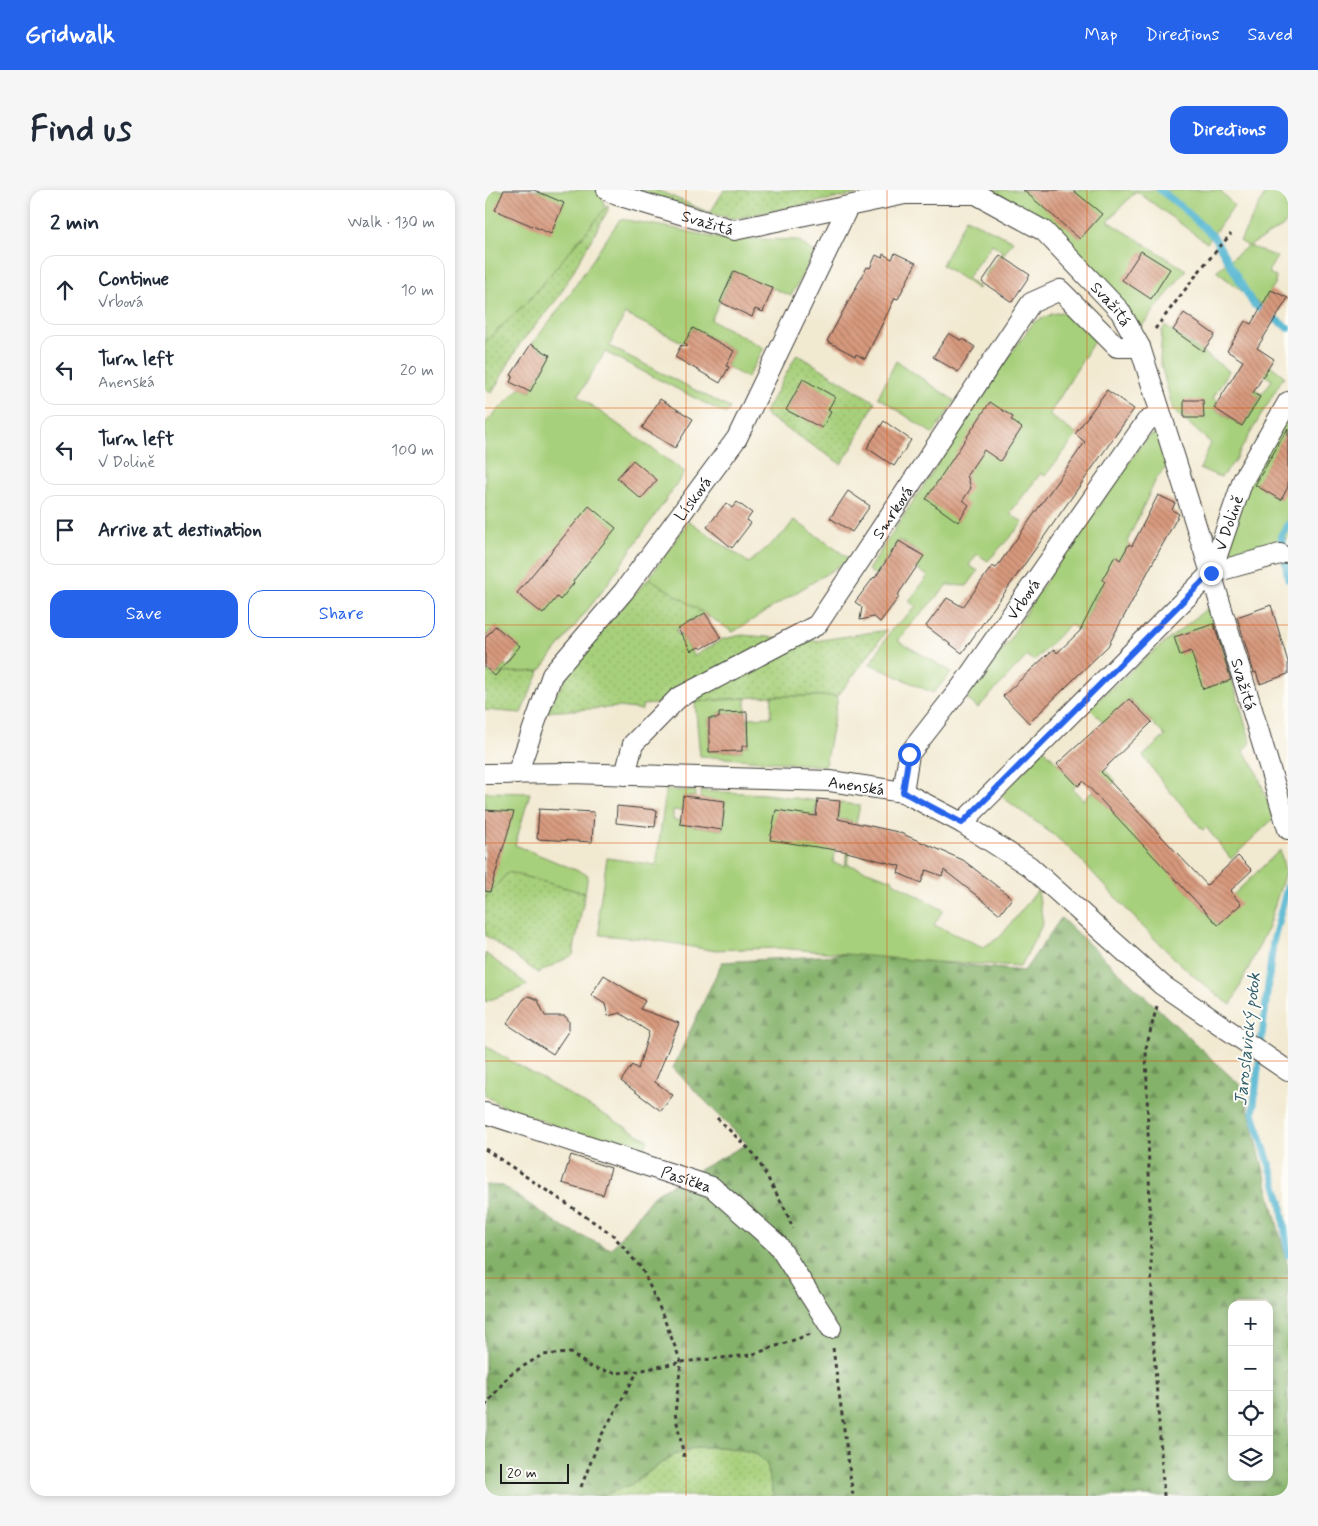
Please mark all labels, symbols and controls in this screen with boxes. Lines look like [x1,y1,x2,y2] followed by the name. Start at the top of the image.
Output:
[25,20,115,51] text: Gridwalk
[1085,23,1118,47] text: Map
[1146,23,1220,47] text: Directions
[1248,23,1293,47] text: Saved
[1170,106,1288,154] button: Directions
[30,107,132,153] text: Find us
[679,206,736,241] street label: Svažitá
[50,209,99,237] text: 2 min
[348,212,435,233] text: Walk · 130 m
[98,267,169,292] text: Continue
[51,276,79,304] icon: ahead
[1085,278,1136,331] street label: Svažitá
[401,280,434,301] text: 10 m
[98,292,144,313] text: Vrbová
[98,347,174,372] text: Turn left
[51,356,79,384] icon: left
[400,360,434,381] text: 20 m
[98,372,155,393] text: Anenská
[98,427,174,452] text: Turn left
[51,436,79,464] icon: left
[391,440,434,461] text: 100 m
[98,452,155,473] text: V Dolině
[670,473,717,526] street label: Lísková
[868,482,919,544] street label: Smrková
[1210,493,1249,554] street label: V Dolině
[51,516,79,544] icon: arrive
[98,518,262,543] text: Arrive at destination
[1200,562,1223,585] route end
[1002,575,1046,624] street label: Vrbová
[50,590,238,638] button: Save
[248,590,435,638] button: Share
[1225,656,1261,713] street label: Svažitá
[898,743,921,766] route start
[827,772,886,801] street label: Anenská
[1229,971,1267,1107] water label: Jaroslavický potok
[658,1162,714,1198] street label: Pasíčka
[1228,1301,1273,1481] map controls
[1228,1301,1273,1346] button: +
[1228,1346,1273,1391] button: −
[1228,1391,1273,1436] button: locate
[1228,1436,1273,1481] button: layers
[500,1461,569,1484] scale bar
[507,1464,537,1482] text: 20 m

